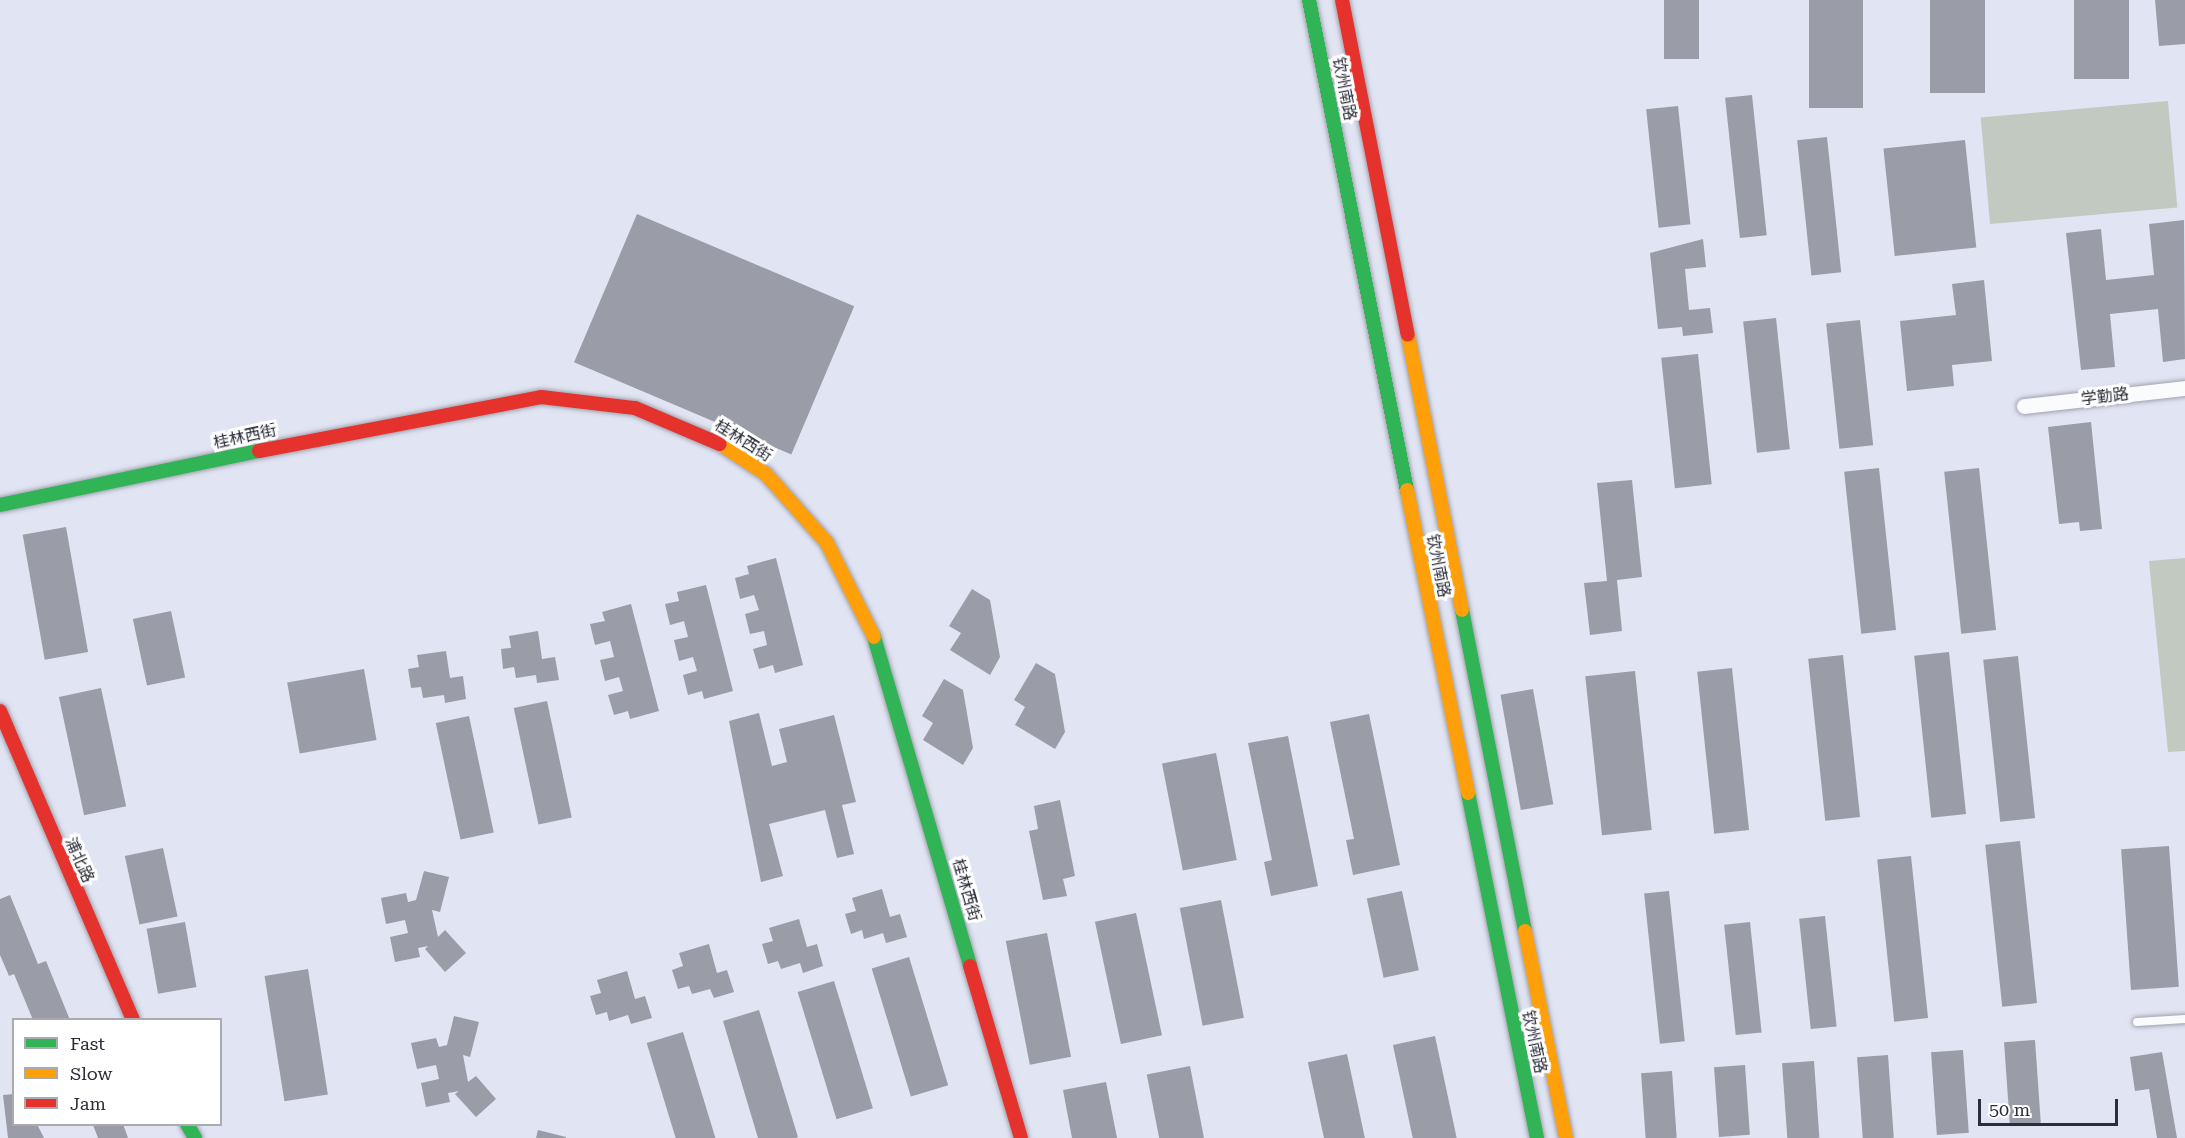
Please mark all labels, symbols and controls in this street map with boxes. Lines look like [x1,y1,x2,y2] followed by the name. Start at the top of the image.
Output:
[1328,56,1360,122] street label: 钦州南路
[2080,385,2130,409] street label: 学勤路
[711,416,775,466] street label: 桂林西街
[212,421,278,453] street label: 桂林西街
[1422,533,1454,599] street label: 钦州南路
[60,834,98,886] street label: 浦北路
[948,857,984,923] street label: 桂林西街
[1518,1009,1550,1075] street label: 钦州南路
[12,1018,222,1126] legend
[70,1033,105,1054] text: Fast
[70,1063,112,1084] text: Slow
[1981,1087,2120,1125] scale bar
[70,1093,106,1114] text: Jam
[1989,1099,2030,1120] text: 50 m

